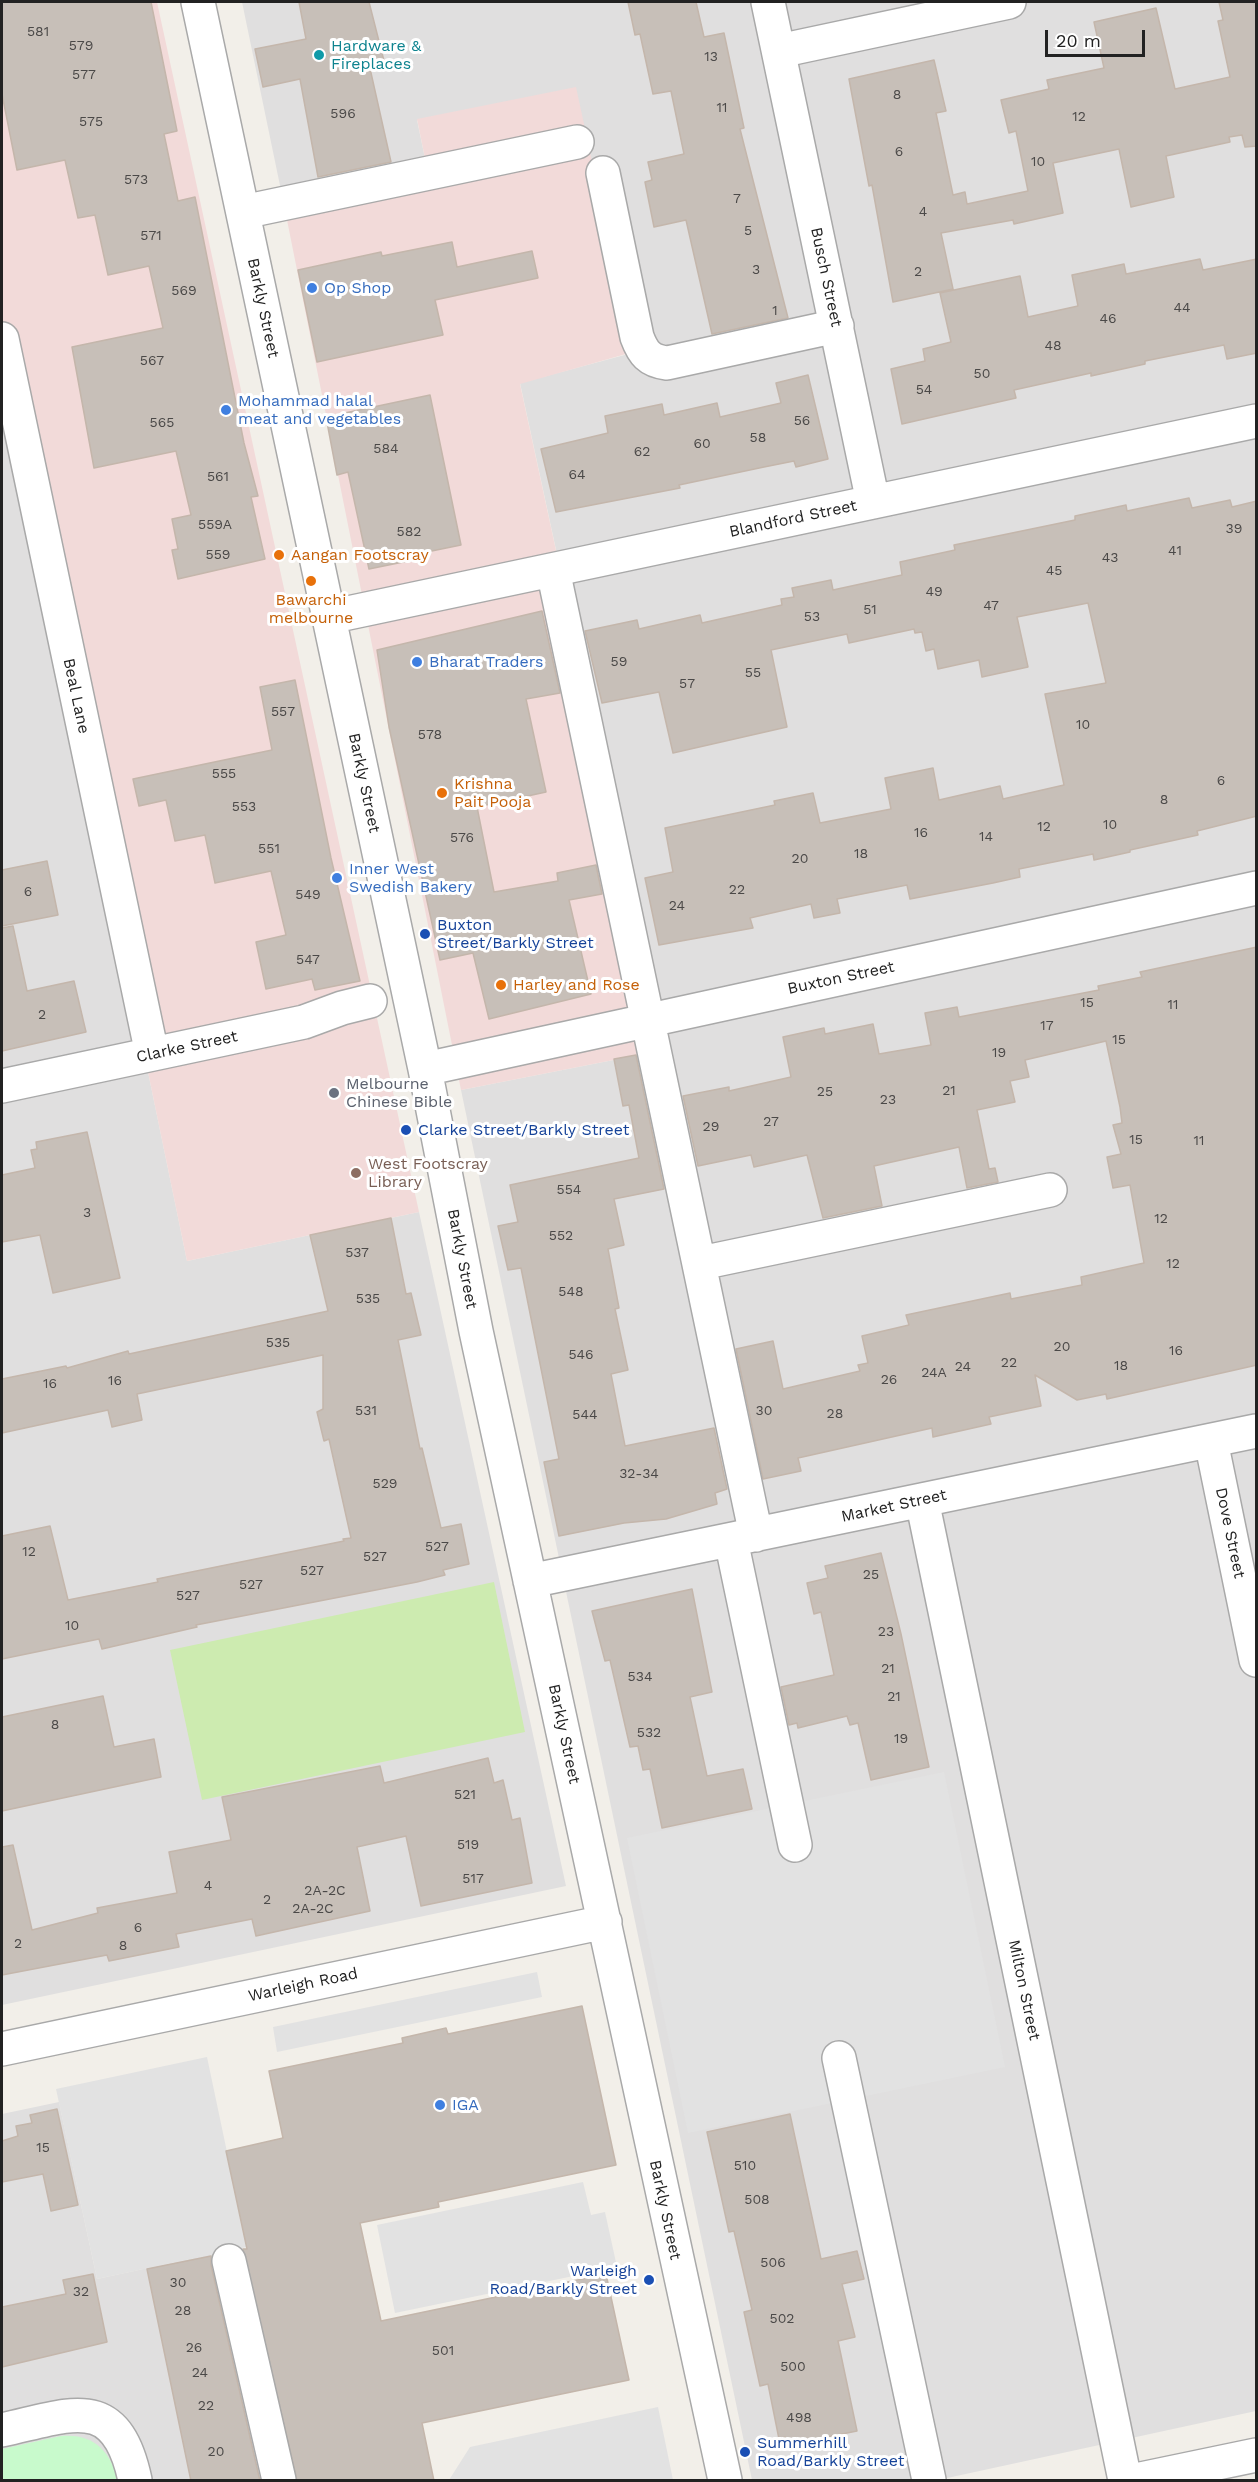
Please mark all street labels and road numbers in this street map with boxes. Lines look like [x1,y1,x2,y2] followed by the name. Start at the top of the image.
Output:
[806,225,846,329] street label: Busch Street
[243,256,283,360] street label: Barkly Street
[727,496,859,542] street label: Blandford Street
[59,656,93,736] street label: Beal Lane
[344,731,384,835] street label: Barkly Street
[786,957,896,999] street label: Buxton Street
[135,1027,239,1067] street label: Clarke Street
[443,1207,481,1311] street label: Barkly Street
[840,1485,948,1527] street label: Market Street
[1211,1486,1249,1580] street label: Dove Street
[544,1682,584,1786] street label: Barkly Street
[1004,1938,1044,2042] street label: Milton Street
[246,1964,360,2006] street label: Warleigh Road
[645,2158,685,2262] street label: Barkly Street

